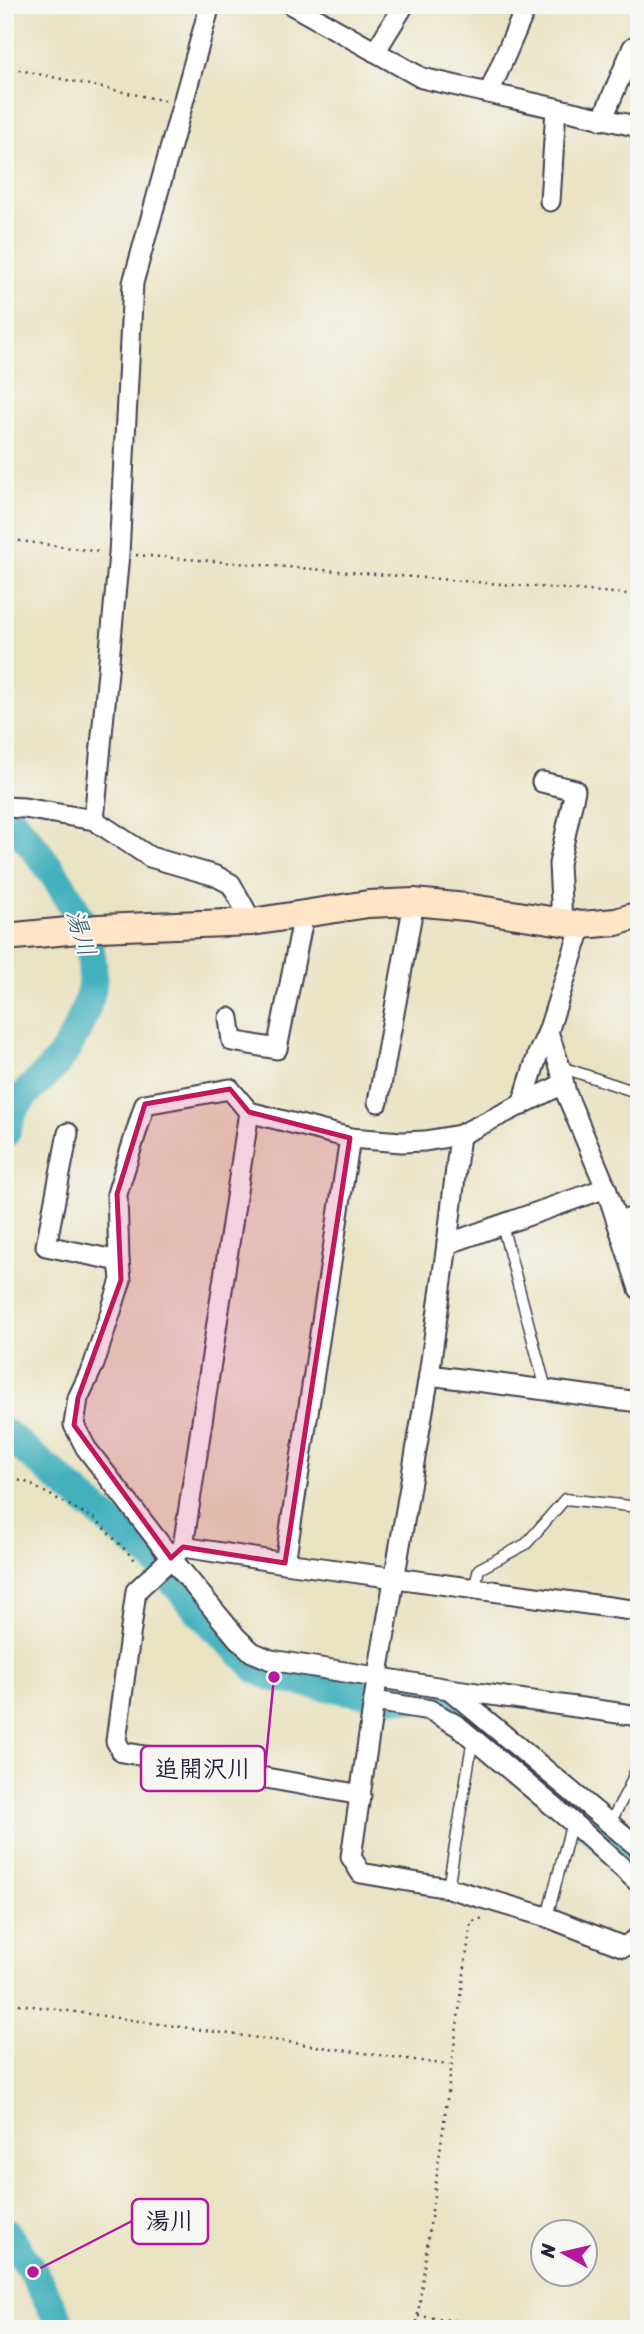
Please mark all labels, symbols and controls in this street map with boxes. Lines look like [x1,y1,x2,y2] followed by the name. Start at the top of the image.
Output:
[54,904,108,962] water label: 湯川
[141,1746,265,1791] callout: 追開沢川
[155,1748,251,1790] text: 追開沢川
[132,2199,208,2244] callout: 湯川
[146,2200,194,2242] text: 湯川
[528,2218,598,2288] north arrow
[530,2241,565,2261] text: N

